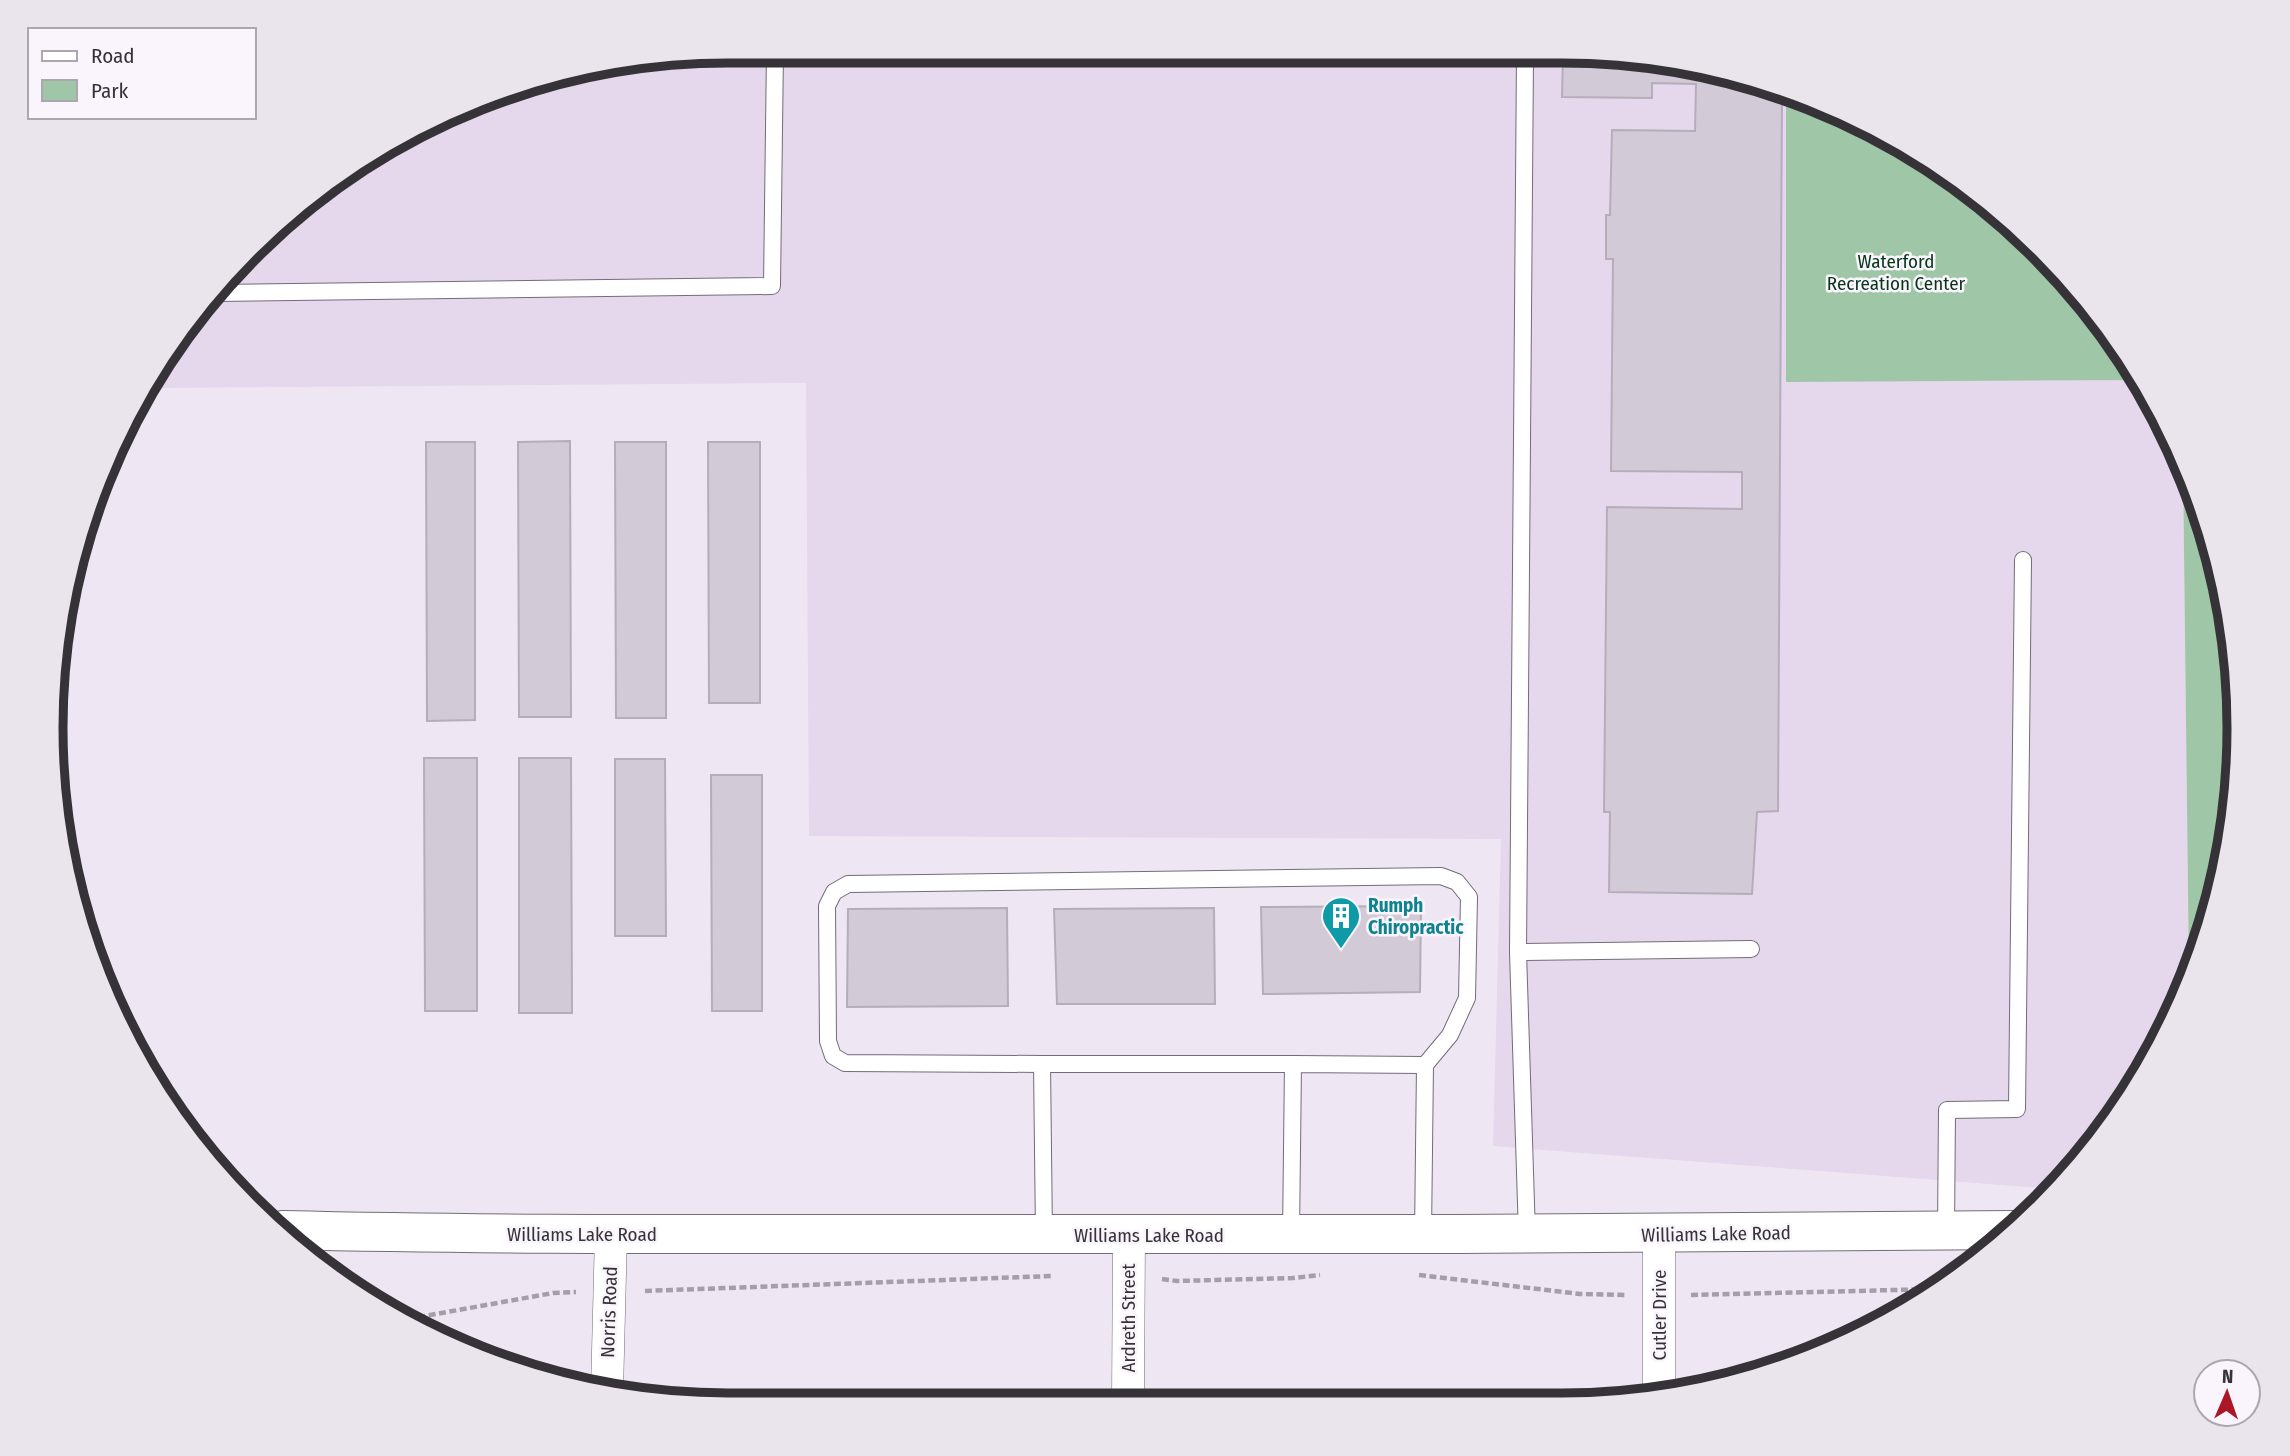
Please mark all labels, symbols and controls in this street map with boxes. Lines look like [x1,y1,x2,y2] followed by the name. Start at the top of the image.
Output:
[28,28,256,119] legend
[91,43,135,69] text: Road
[91,78,129,104] text: Park
[1827,250,1966,295] park label: Waterford Recreation Center
[1368,894,1464,939] place label: Rumph Chiropractic
[1320,895,1362,950] building icon: Rumph Chiropractic
[1641,1221,1791,1247] street label: Williams Lake Road
[507,1223,657,1246] street label: Williams Lake Road
[1074,1224,1224,1247] street label: Williams Lake Road
[1117,1263,1140,1373] street label: Ardreth Street
[596,1266,622,1358] street label: Norris Road
[1648,1270,1671,1360] street label: Cutler Drive
[2192,1358,2262,1428] north arrow
[2221,1365,2234,1388] text: N

